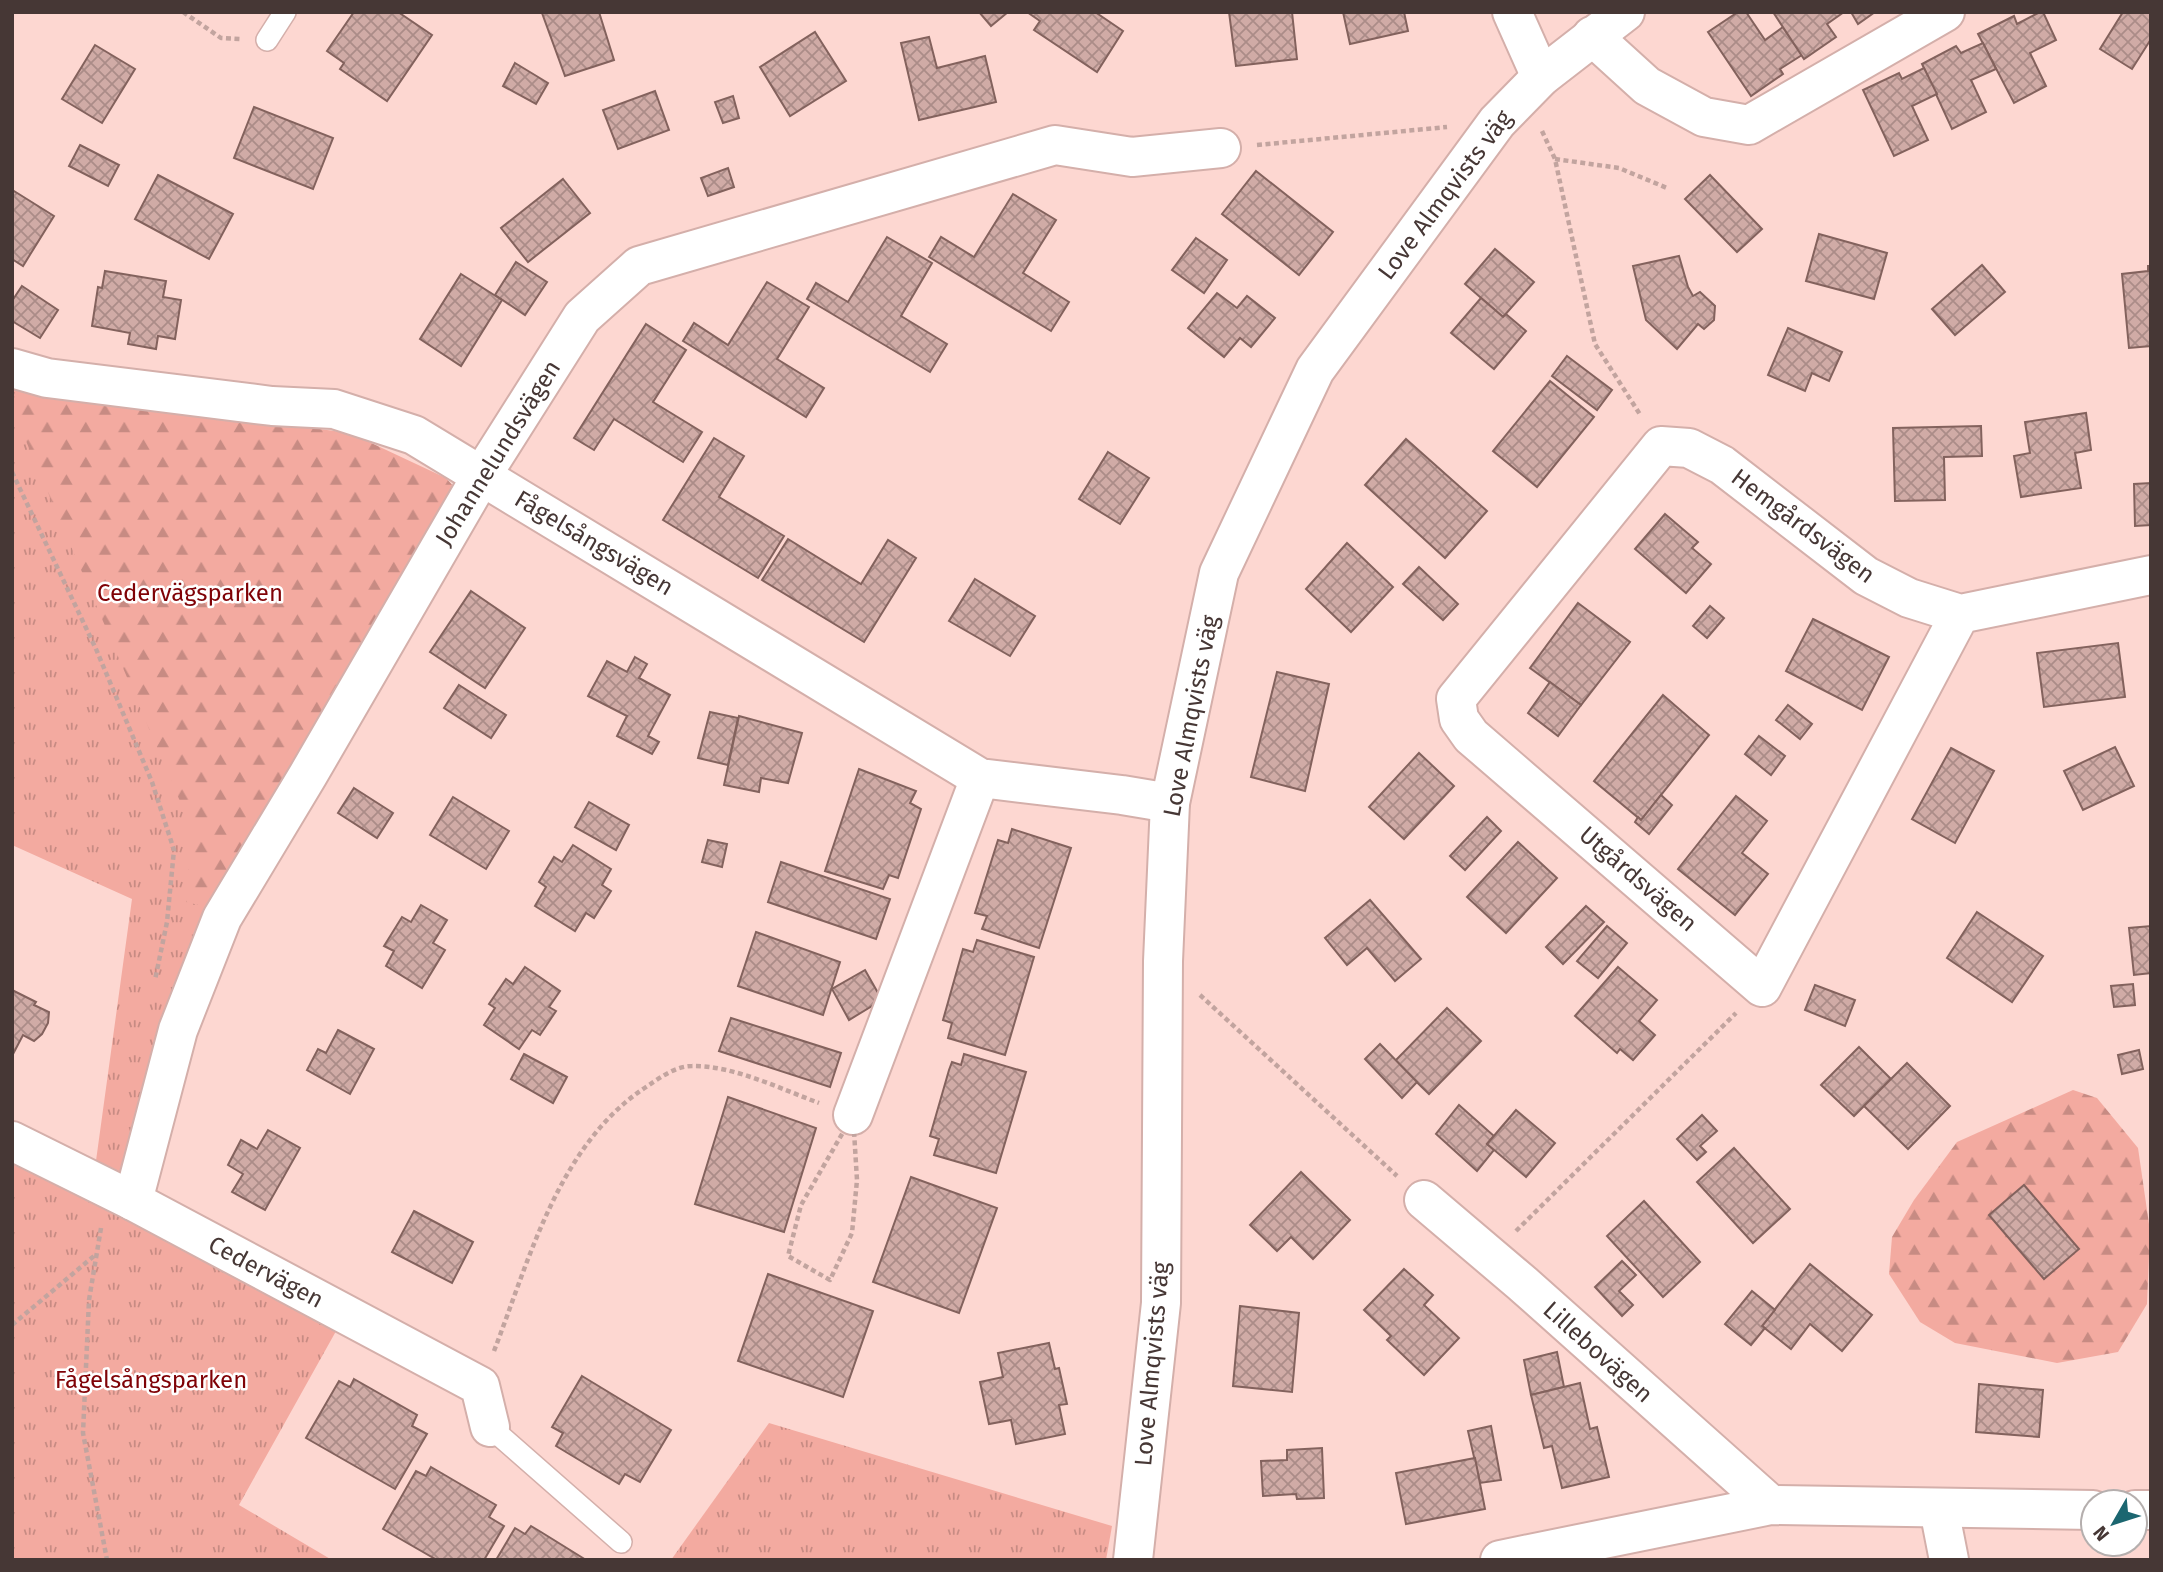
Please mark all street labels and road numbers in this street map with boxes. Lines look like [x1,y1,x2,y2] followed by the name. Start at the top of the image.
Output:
[1372,104,1518,285] street label: Love Almqvists väg
[430,355,566,551] street label: Johannelundsvägen
[1726,463,1880,589] street label: Hemgårdsvägen
[510,485,678,601] street label: Fågelsångsvägen
[1158,612,1224,819] street label: Love Almqvists väg
[1574,820,1702,938] street label: Utgårdsvägen
[204,1230,328,1314] street label: Cedervägen
[1129,1260,1175,1467] street label: Love Almqvists väg
[1538,1296,1658,1408] street label: Lillebovägen

